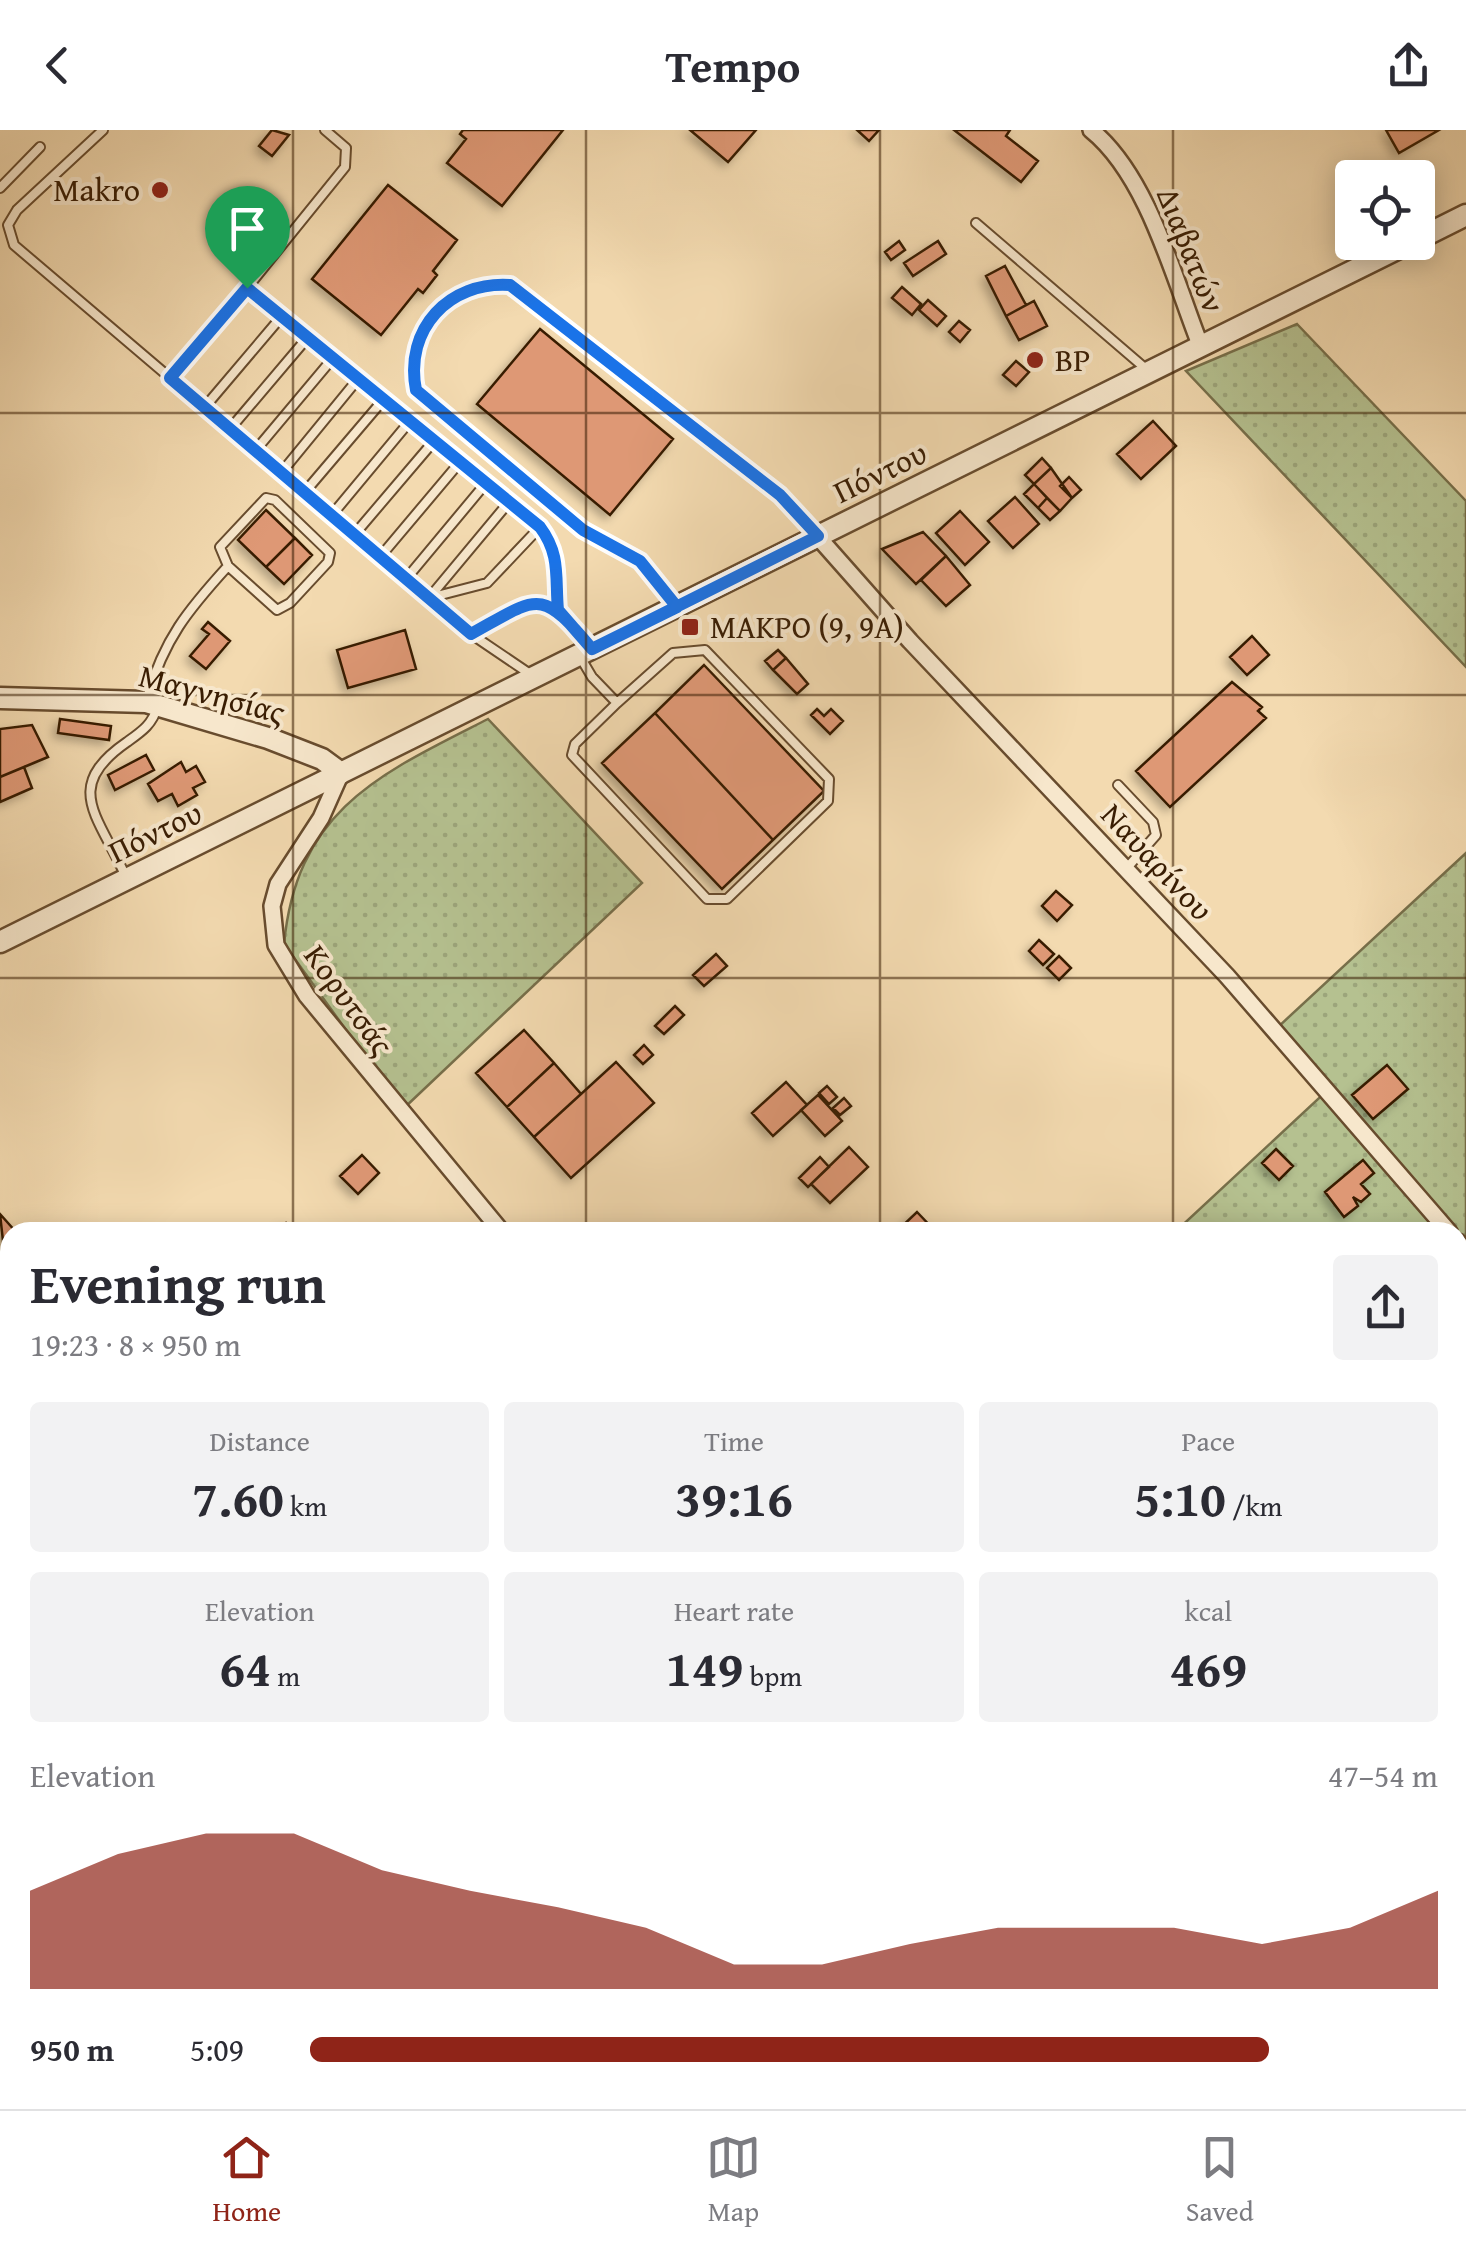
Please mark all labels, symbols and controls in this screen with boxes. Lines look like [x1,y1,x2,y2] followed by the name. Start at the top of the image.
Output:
[666,33,801,98] text: Tempo
[30,38,85,93] icon: back
[1381,38,1436,93] icon: share
[1335,160,1435,260] map controls
[1335,160,1435,260] button: locate
[53,166,140,213] place label: Makro
[149,179,171,201] marker: Makro
[1145,180,1238,319] street label: Διαβατών
[205,186,290,289] pin
[220,201,275,256] icon: arrive
[1055,336,1090,383] place label: BP
[1024,349,1046,371] marker: BP
[825,429,935,514] street label: Πόντου
[710,603,904,650] place label: ΜΑΚΡΟ (9, 9Α)
[679,616,701,638] marker: ΜΑΚΡΟ (9, 9Α)
[134,651,291,736] street label: Μαγνησίας
[100,789,210,874] street label: Πόντου
[1090,792,1224,931] street label: Ναυαρίνου
[293,934,406,1065] street label: Κορυτσάς
[30,1243,326,1323] text: Evening run
[1333,1255,1438,1360] button: share
[30,1321,241,1368] text: 19:23 · 8 × 950 m
[209,1420,310,1461] text: Distance
[704,1420,764,1461] text: Time
[1181,1420,1235,1461] text: Pace
[192,1461,284,1534] text: 7.60
[675,1461,793,1534] text: 39:16
[1134,1461,1226,1534] text: 5:10
[284,1485,327,1526] text: km
[1226,1485,1282,1526] text: /km
[205,1590,314,1631] text: Elevation
[674,1590,794,1631] text: Heart rate
[1184,1590,1232,1631] text: kcal
[219,1631,271,1704] text: 64
[666,1631,744,1704] text: 149
[1169,1631,1247,1704] text: 469
[271,1655,300,1696] text: m
[744,1655,802,1696] text: bpm
[30,1752,155,1799] text: Elevation
[1328,1752,1438,1799] text: 47–54 m
[30,2026,114,2073] text: 950 m
[190,2026,244,2073] text: 5:09
[212,2130,281,2231] tab: Home
[706,2130,761,2231] tab: Map
[1186,2130,1254,2231] tab: Saved

